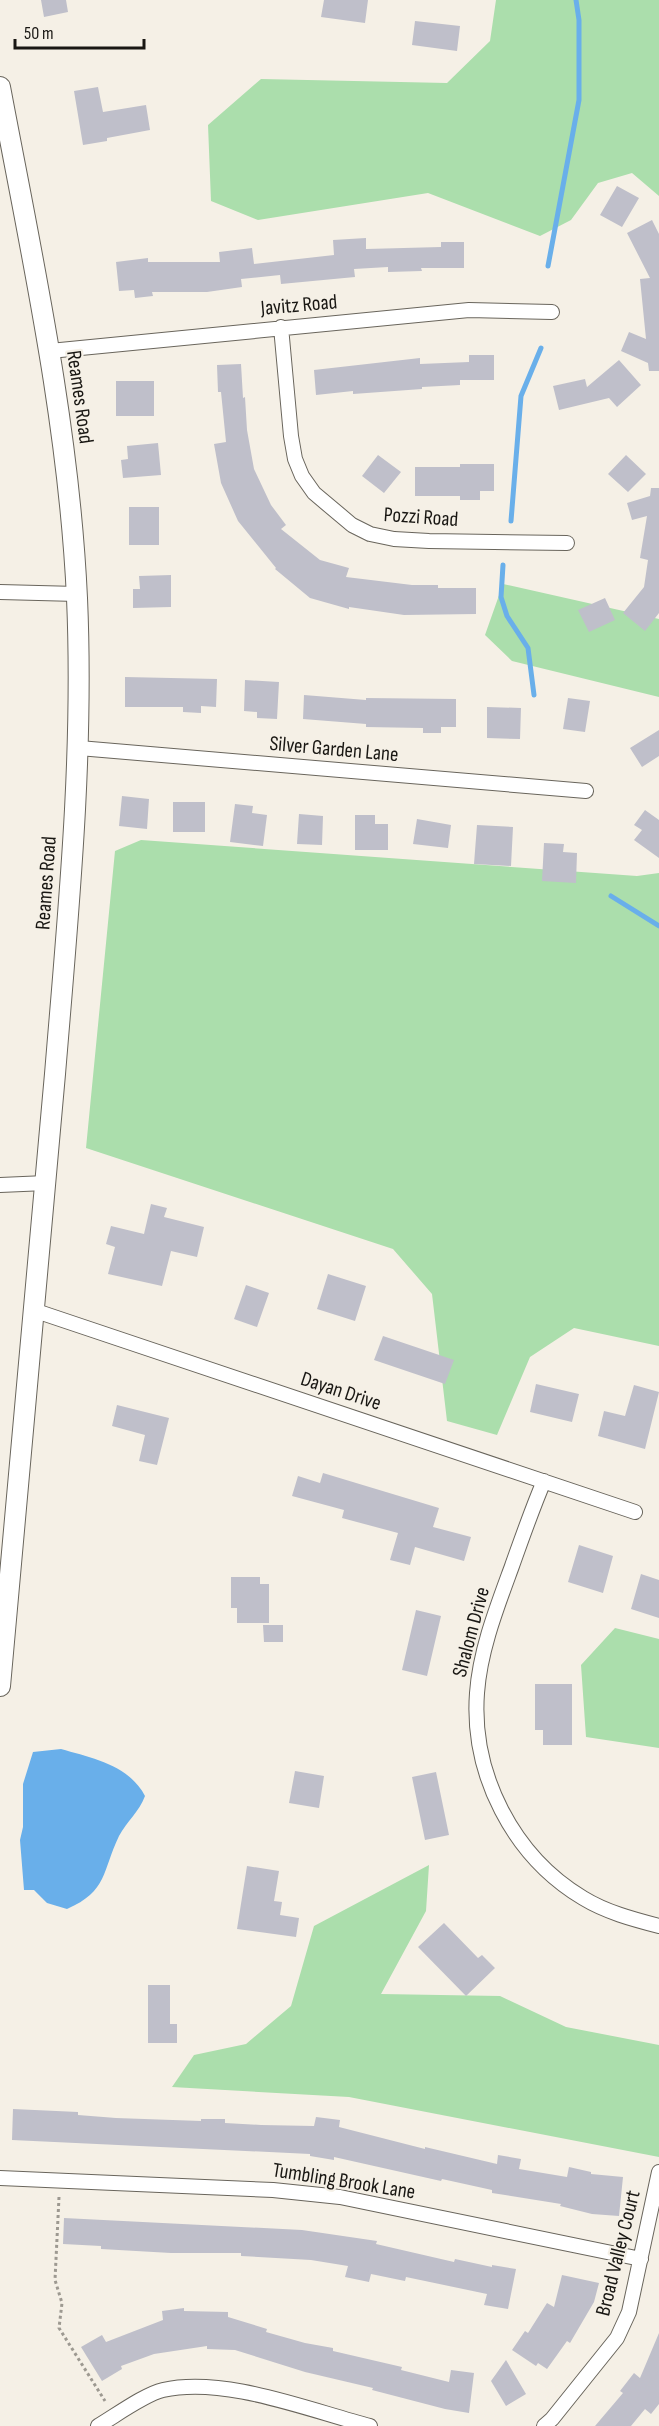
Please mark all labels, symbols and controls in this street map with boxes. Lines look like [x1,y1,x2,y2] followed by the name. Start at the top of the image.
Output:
[15,12,144,50] scale bar
[24,23,54,44] text: 50 m
[259,289,338,321] street label: Javitz Road
[61,349,99,445] street label: Reames Road
[383,502,459,532] street label: Pozzi Road
[268,731,400,767] street label: Silver Garden Lane
[30,835,62,931] street label: Reames Road
[298,1366,384,1416] street label: Dayan Drive
[447,1584,495,1680] street label: Shalom Drive
[271,2157,417,2205] street label: Tumbling Brook Lane
[590,2188,646,2318] street label: Broad Valley Court

